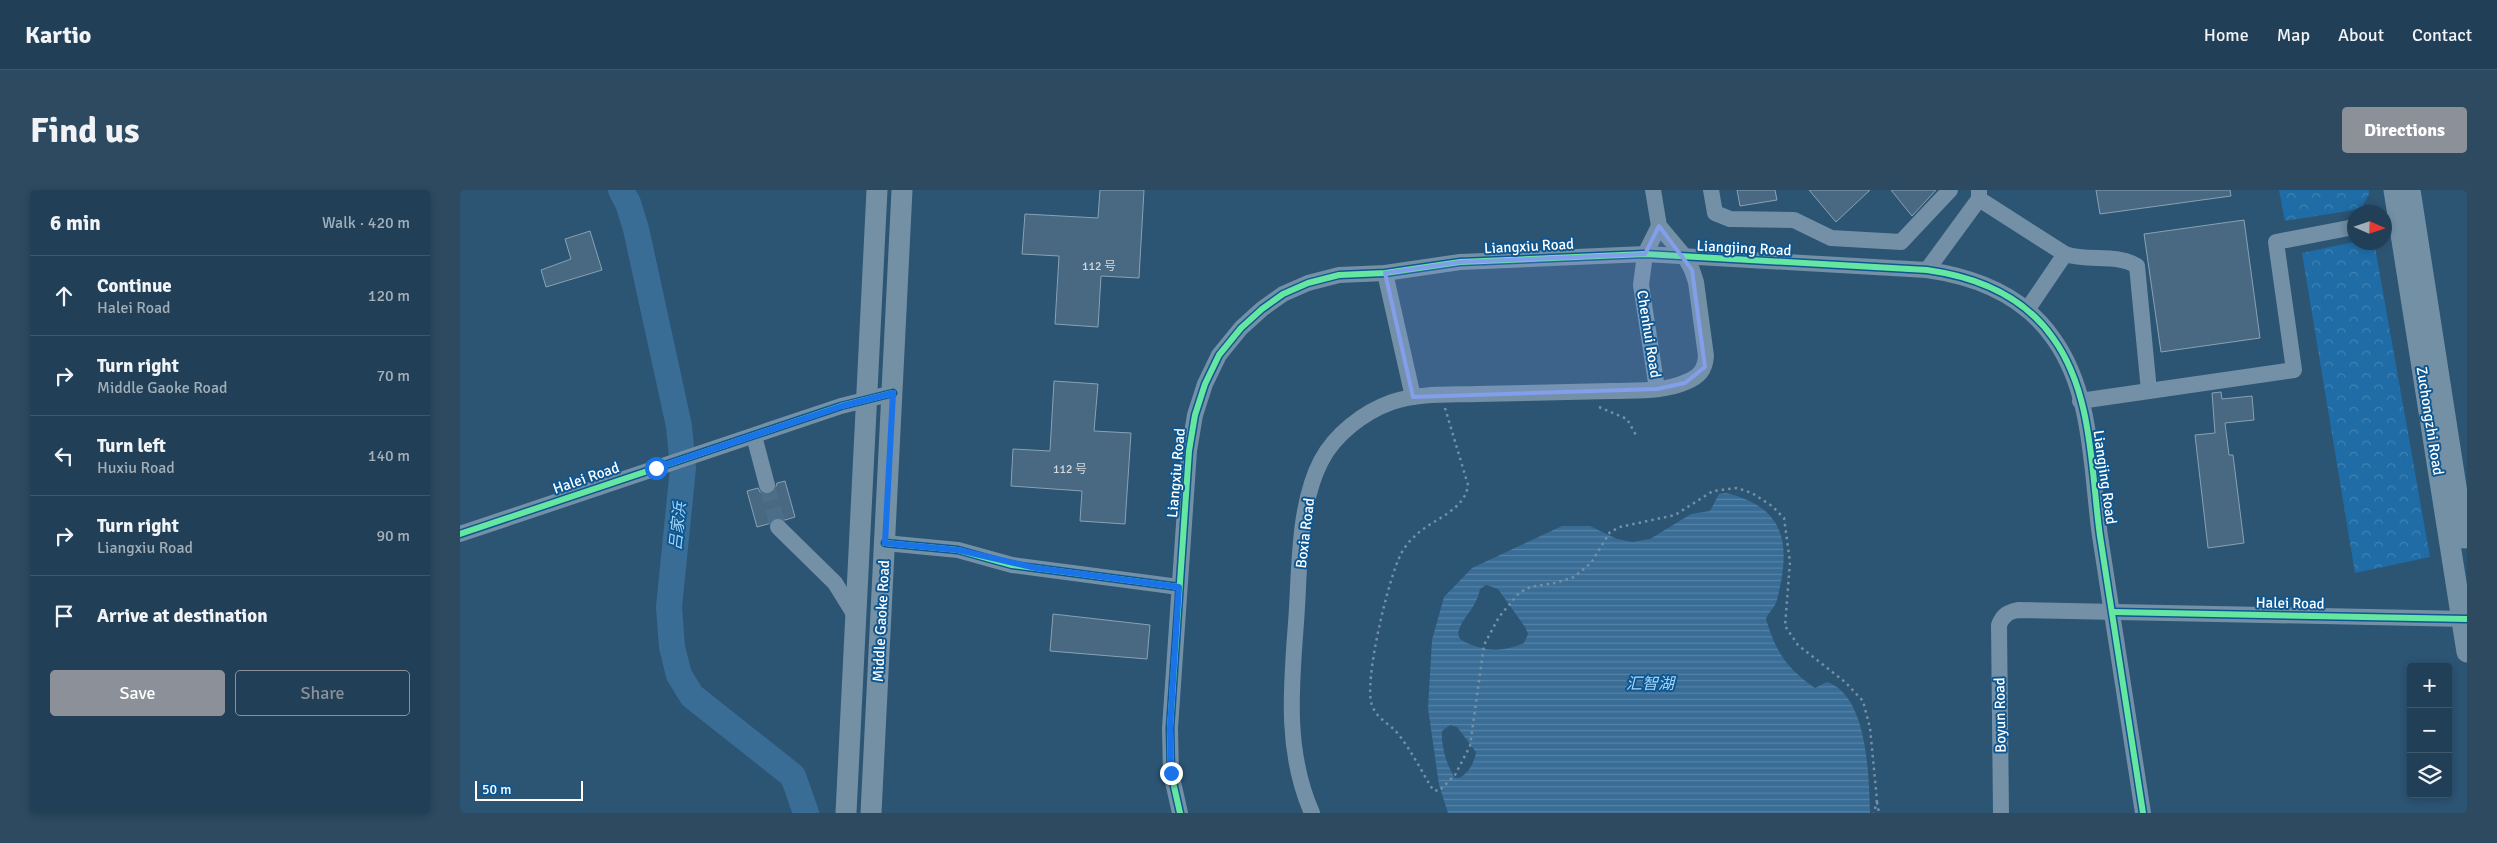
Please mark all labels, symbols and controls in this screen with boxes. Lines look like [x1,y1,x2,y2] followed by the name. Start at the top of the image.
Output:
[25,20,91,50] text: Kartio
[2204,24,2249,46] text: Home
[2277,24,2310,46] text: Map
[2338,24,2384,46] text: About
[2412,24,2472,46] text: Contact
[2342,107,2467,153] button: Directions
[30,109,140,152] text: Find us
[2347,205,2392,250] north arrow
[50,210,101,236] text: 6 min
[322,213,410,233] text: Walk · 420 m
[1484,235,1574,257] street label: Liangxiu Road
[1696,237,1792,259] street label: Liangjing Road
[1082,259,1116,274] house number: 112 号
[97,274,172,298] text: Continue
[50,282,78,310] icon: ahead
[368,286,410,306] text: 120 m
[1633,289,1665,379] street label: Chenhui Road
[97,298,171,318] text: Halei Road
[97,354,179,378] text: Turn right
[50,362,78,390] icon: right
[2413,365,2447,477] street label: Zuchongzhi Road
[376,366,410,386] text: 70 m
[97,378,227,398] text: Middle Gaoke Road
[1163,427,1189,519] street label: Liangxiu Road
[2089,429,2121,525] street label: Liangjing Road
[97,434,166,458] text: Turn left
[50,442,78,470] icon: left
[368,446,410,466] text: 140 m
[645,457,668,480] route start
[97,458,175,478] text: Huxiu Road
[550,458,622,498] street label: Halei Road
[1053,462,1087,477] house number: 112 号
[1292,497,1318,569] street label: Boxia Road
[666,499,691,551] water label: 吕家浜
[97,514,179,538] text: Turn right
[50,522,78,550] icon: right
[376,526,410,546] text: 90 m
[97,538,193,558] text: Liangxiu Road
[869,559,893,683] street label: Middle Gaoke Road
[2255,593,2325,613] street label: Halei Road
[50,602,78,630] icon: arrive
[97,604,268,628] text: Arrive at destination
[2407,663,2452,798] map controls
[2407,663,2452,708] button: +
[50,670,225,716] button: Save
[235,670,410,716] button: Share
[1626,674,1677,694] water label: 汇智湖
[1990,677,2010,753] street label: Boyun Road
[2407,708,2452,753] button: −
[2407,753,2452,798] button: layers
[1160,762,1183,785] route end
[475,778,582,801] scale bar
[482,781,511,798] text: 50 m

